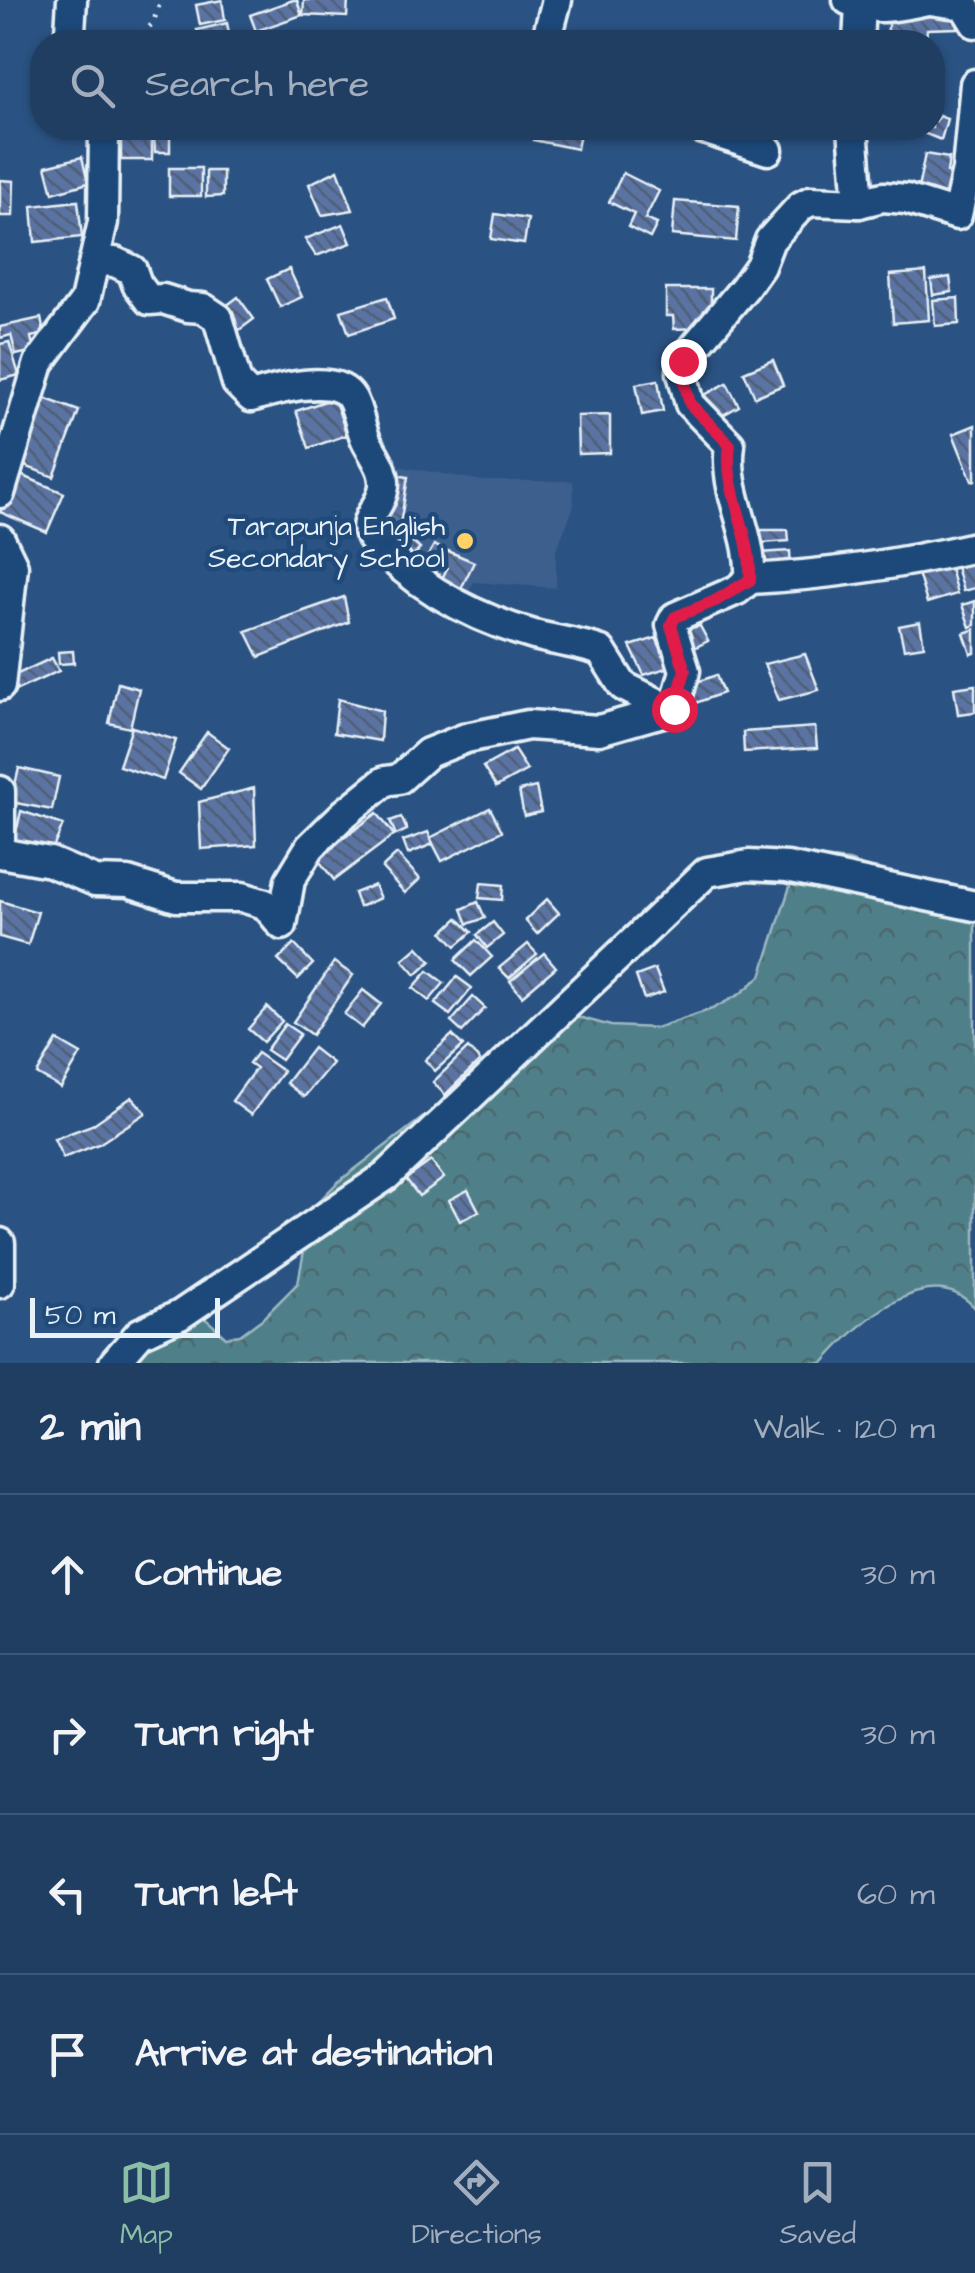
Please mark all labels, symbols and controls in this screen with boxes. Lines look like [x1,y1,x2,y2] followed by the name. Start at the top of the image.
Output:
[30,30,945,140] search box
[65,58,120,113] icon: search
[145,59,369,111] text: Search here
[661,339,707,385] route end
[208,507,445,580] place label: Tarapunja English Secondary School
[454,530,476,552] marker: Tarapunja English Secondary School
[652,687,698,733] route start
[30,1293,220,1338] scale bar
[45,1296,116,1335] text: 50 m
[40,1399,141,1457] text: 2 min
[754,1406,935,1451] text: Walk · 120 m
[40,1547,95,1602] icon: ahead
[135,1548,282,1600] text: Continue
[861,1552,935,1597] text: 30 m
[40,1707,95,1762] icon: right
[135,1708,314,1760] text: Turn right
[861,1712,935,1757] text: 30 m
[40,1867,95,1922] icon: left
[135,1868,298,1920] text: Turn left
[857,1872,935,1917] text: 60 m
[40,2027,95,2082] icon: arrive
[135,2028,492,2080] text: Arrive at destination
[119,2155,174,2254] tab: Map
[412,2155,542,2254] tab: Directions
[780,2155,856,2254] tab: Saved

